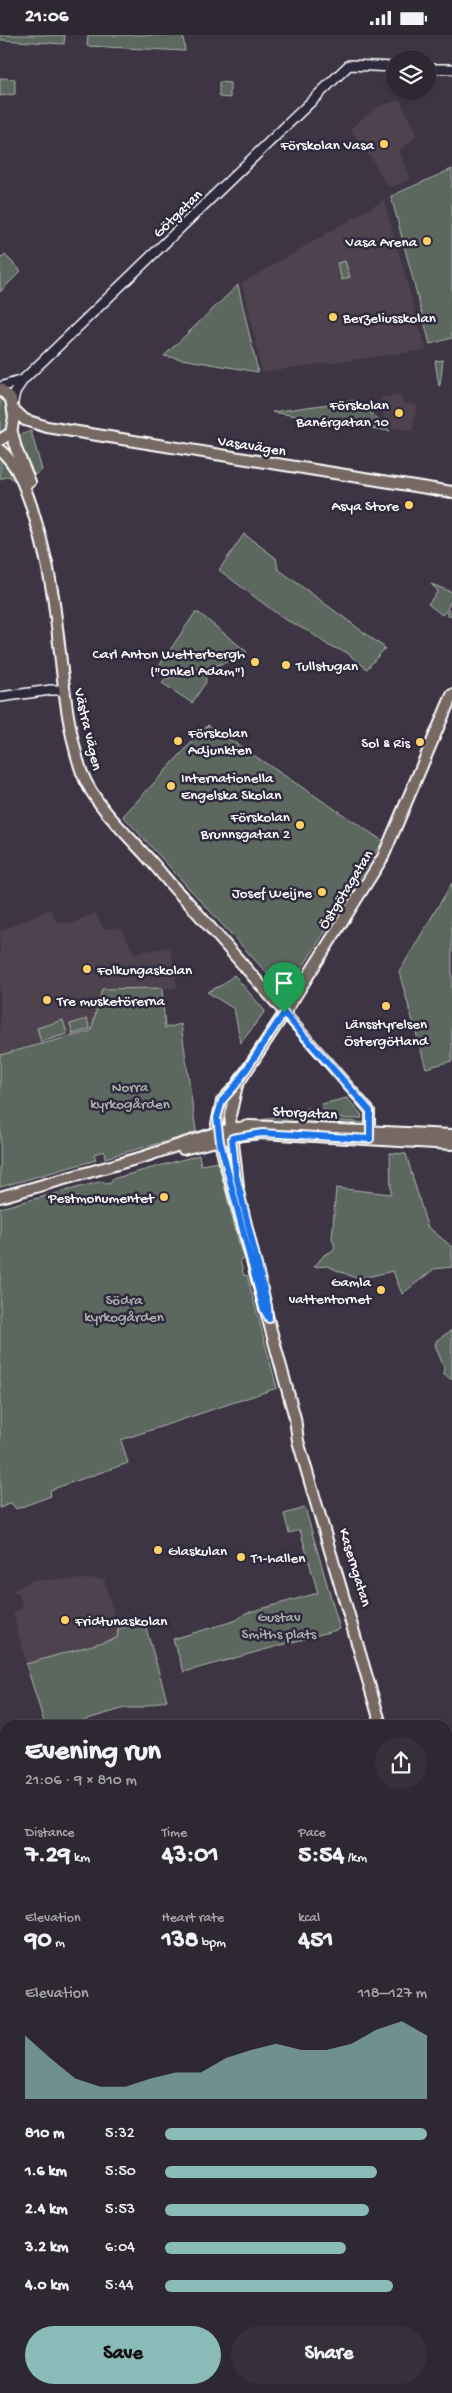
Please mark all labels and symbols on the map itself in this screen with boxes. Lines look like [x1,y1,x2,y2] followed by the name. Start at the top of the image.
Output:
[279,137,375,155] place label: Förskolan Vasa
[378,138,390,150] marker: Förskolan Vasa
[150,186,207,242] street label: Götgatan
[345,234,418,252] place label: Vasa Arena
[421,235,433,247] marker: Vasa Arena
[342,310,436,328] place label: Berzeliusskolan
[327,311,339,323] marker: Berzeliusskolan
[295,397,389,432] place label: Förskolan Banérgatan 10
[393,407,405,419] marker: Förskolan Banérgatan 10
[215,433,287,461] street label: Vasavägen
[331,498,399,516] place label: Asya Store
[403,499,415,511] marker: Asya Store
[92,646,245,681] place label: Carl Anton Wetterbergh ("Onkel Adam")
[249,656,261,668] marker: Carl Anton Wetterbergh ("Onkel Adam")
[295,658,358,676] place label: Tullstugan
[280,659,292,671] marker: Tullstugan
[69,686,105,772] street label: Västra vägen
[187,725,252,760] place label: Förskolan Adjunkten
[172,735,184,747] marker: Förskolan Adjunkten
[361,735,410,753] place label: Sol & Ris
[414,736,426,748] marker: Sol & Ris
[181,770,281,805] place label: Internationella Engelska Skolan
[165,780,177,792] marker: Internationella Engelska Skolan
[200,809,290,844] place label: Förskolan Brunnsgatan 2
[294,819,306,831] marker: Förskolan Brunnsgatan 2
[315,847,378,933] street label: Östgötagatan
[232,885,312,903] place label: Josef Weijne
[316,886,328,898] marker: Josef Weijne
[96,962,192,980] place label: Folkungaskolan
[263,962,305,1013] pin
[81,963,93,975] marker: Folkungaskolan
[56,993,165,1011] place label: Tre musketörerna
[41,994,53,1006] marker: Tre musketörerna
[380,1000,392,1012] marker: Länsstyrelsen Östergötland
[344,1016,429,1051] place label: Länsstyrelsen Östergötland
[90,1079,170,1114] park label: Norra kyrkogården
[272,1103,338,1125] street label: Storgatan
[47,1190,156,1208] place label: Pestmonumentet
[158,1191,170,1203] marker: Pestmonumentet
[289,1274,373,1309] place label: Gamla vattentornet
[375,1284,387,1296] marker: Gamla vattentornet
[84,1292,164,1327] park label: Södra kyrkogården
[334,1526,374,1609] street label: Kaserngatan
[168,1543,227,1561] place label: Glaskulan
[152,1544,164,1556] marker: Glaskulan
[250,1550,305,1568] place label: T1-hallen
[235,1551,247,1563] marker: T1-hallen
[242,1609,317,1644] park label: Gustav Smiths plats
[74,1613,167,1631] place label: Fridtunaskolan
[59,1614,71,1626] marker: Fridtunaskolan

